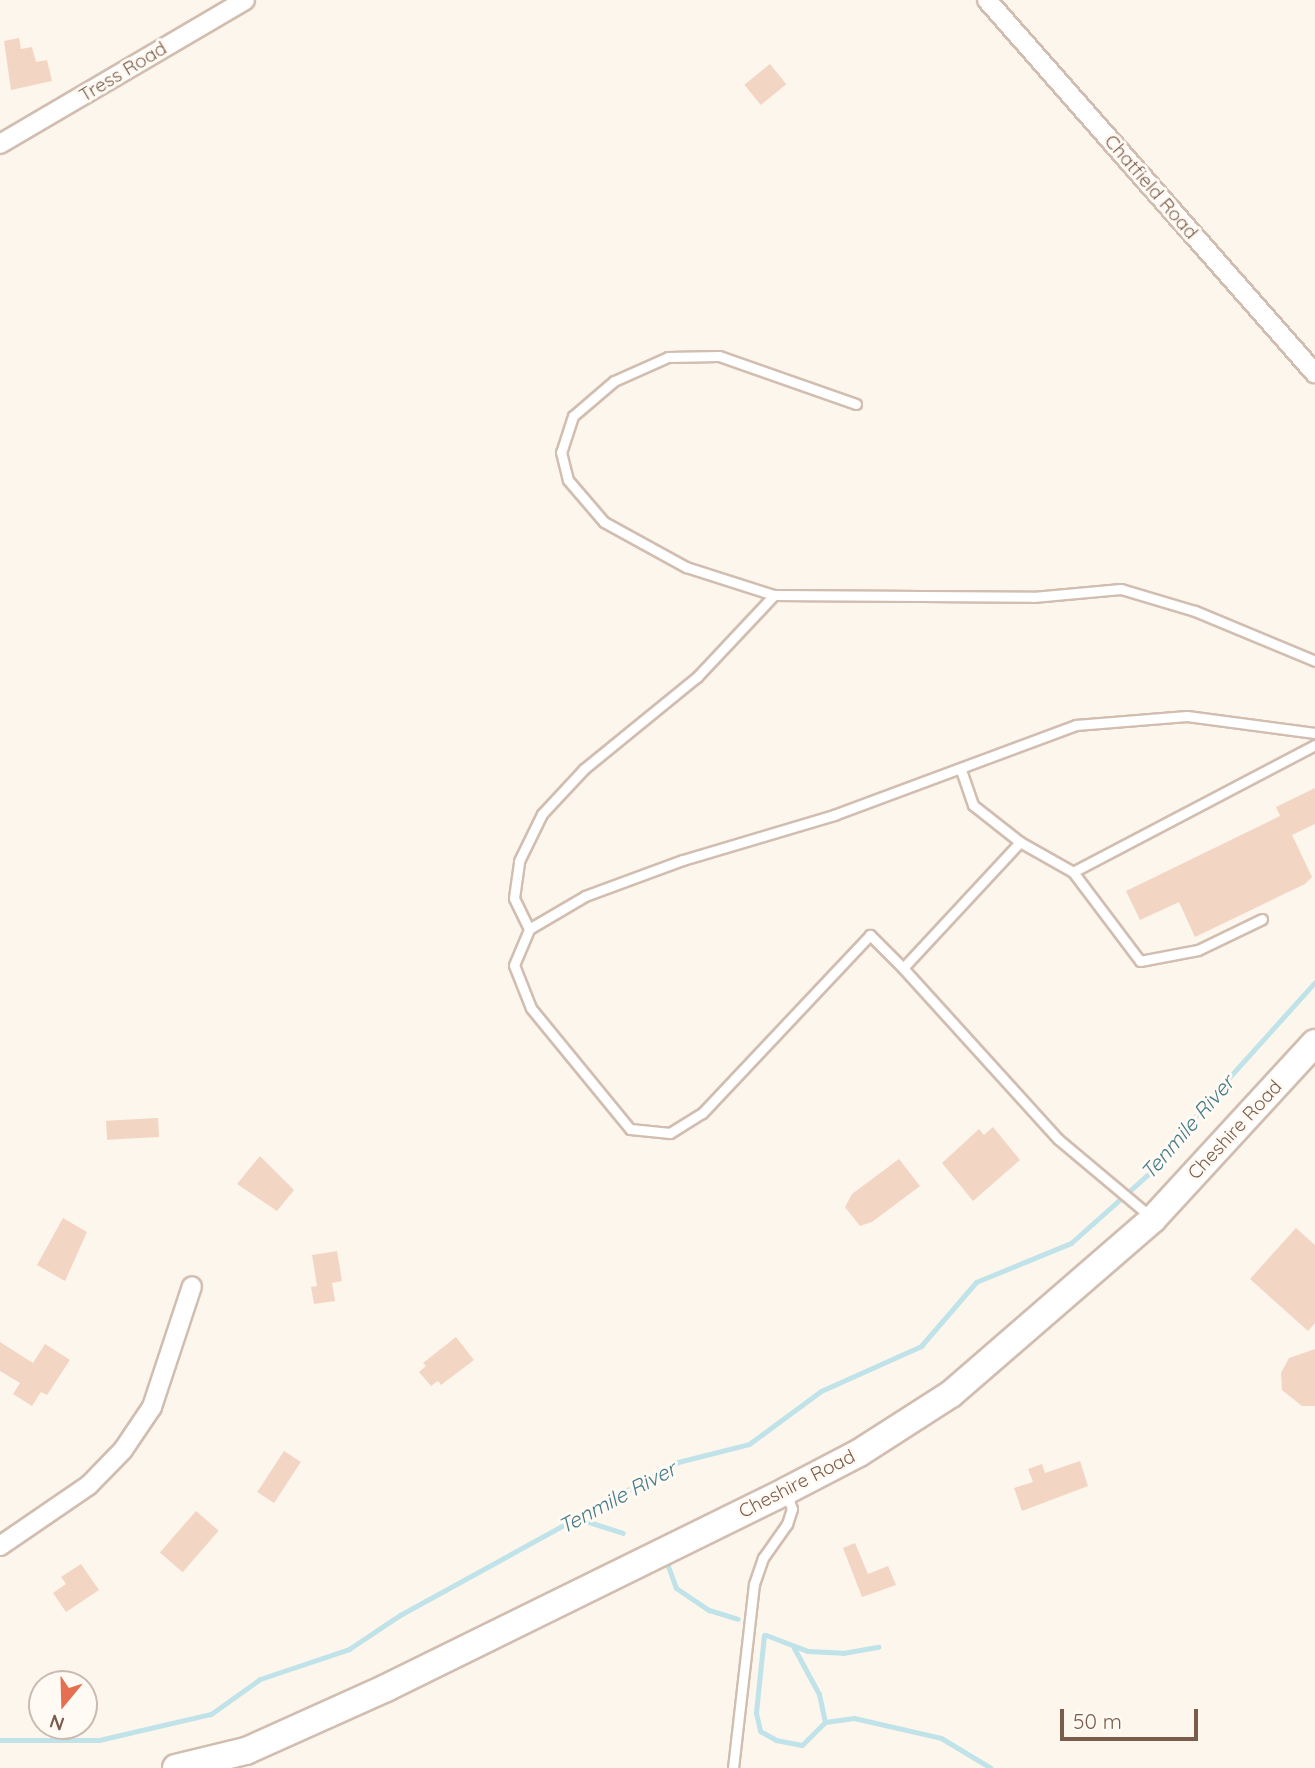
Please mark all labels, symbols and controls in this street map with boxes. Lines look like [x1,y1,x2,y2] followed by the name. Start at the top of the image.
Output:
[75,37,171,107] street label: Tress Road
[1099,130,1203,244] street label: Chatfield Road
[1135,1070,1239,1184] water label: Tenmile River
[1183,1076,1287,1184] street label: Cheshire Road
[735,1445,859,1523] street label: Cheshire Road
[554,1455,680,1539] water label: Tenmile River
[28,1670,98,1740] north arrow
[1063,1694,1201,1738] scale bar
[1073,1708,1122,1734] text: 50 m
[46,1709,67,1737] text: N

